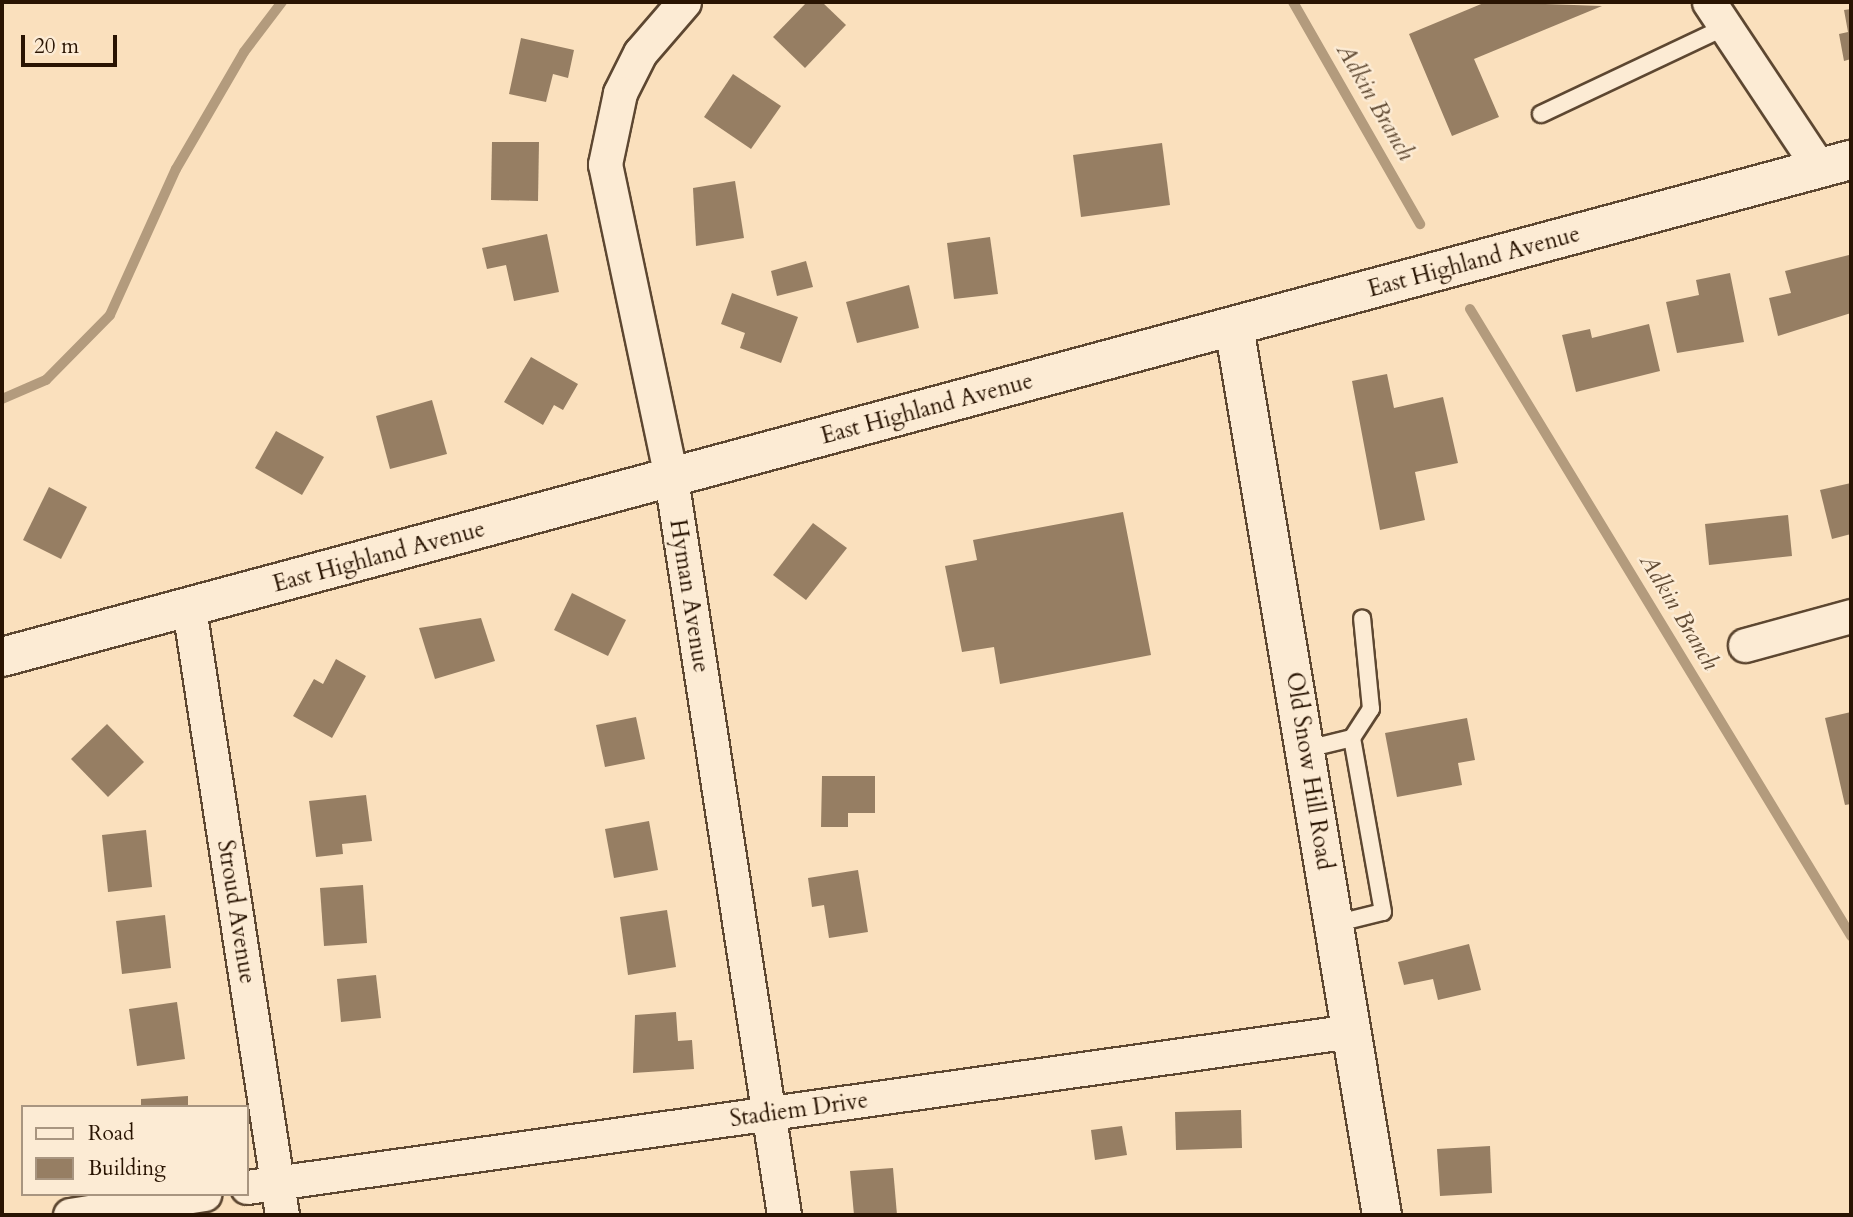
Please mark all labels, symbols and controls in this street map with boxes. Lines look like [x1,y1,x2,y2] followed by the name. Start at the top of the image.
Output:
[24,21,121,65] scale bar
[34,32,79,61] text: 20 m
[1330,38,1420,166] water label: Adkin Branch
[1365,220,1583,304] street label: East Highland Avenue
[818,367,1036,451] street label: East Highland Avenue
[270,515,488,599] street label: East Highland Avenue
[663,517,715,675] street label: Hyman Avenue
[1633,549,1725,675] water label: Adkin Branch
[1280,670,1338,872] street label: Old Snow Hill Road
[211,838,261,986] street label: Stroud Avenue
[728,1087,870,1133] street label: Stadiem Drive
[21,1105,248,1196] legend
[88,1119,134,1148] text: Road
[88,1154,166,1183] text: Building

